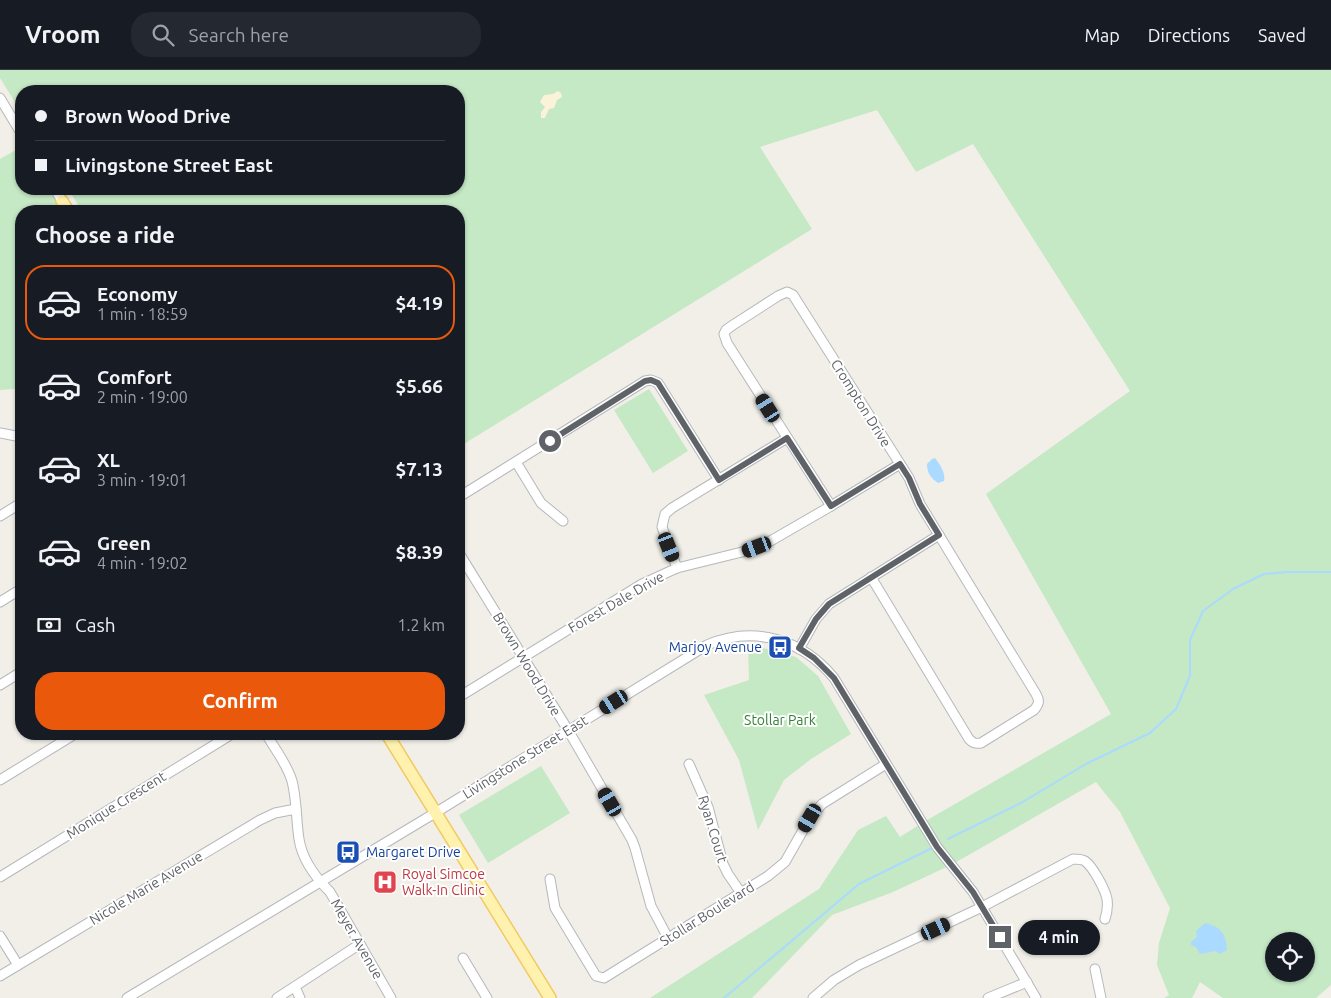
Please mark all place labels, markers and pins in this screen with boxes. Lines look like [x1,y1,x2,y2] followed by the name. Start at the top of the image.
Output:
[767,634,793,660] bus stop icon: Marjoy Avenue
[669,639,762,655] place label: Marjoy Avenue
[335,839,361,865] bus stop icon: Margaret Drive
[366,844,461,860] place label: Margaret Drive
[402,866,485,898] place label: Royal Simcoe Walk-In Clinic
[372,869,398,895] hospital icon: Royal Simcoe Walk-In Clinic

